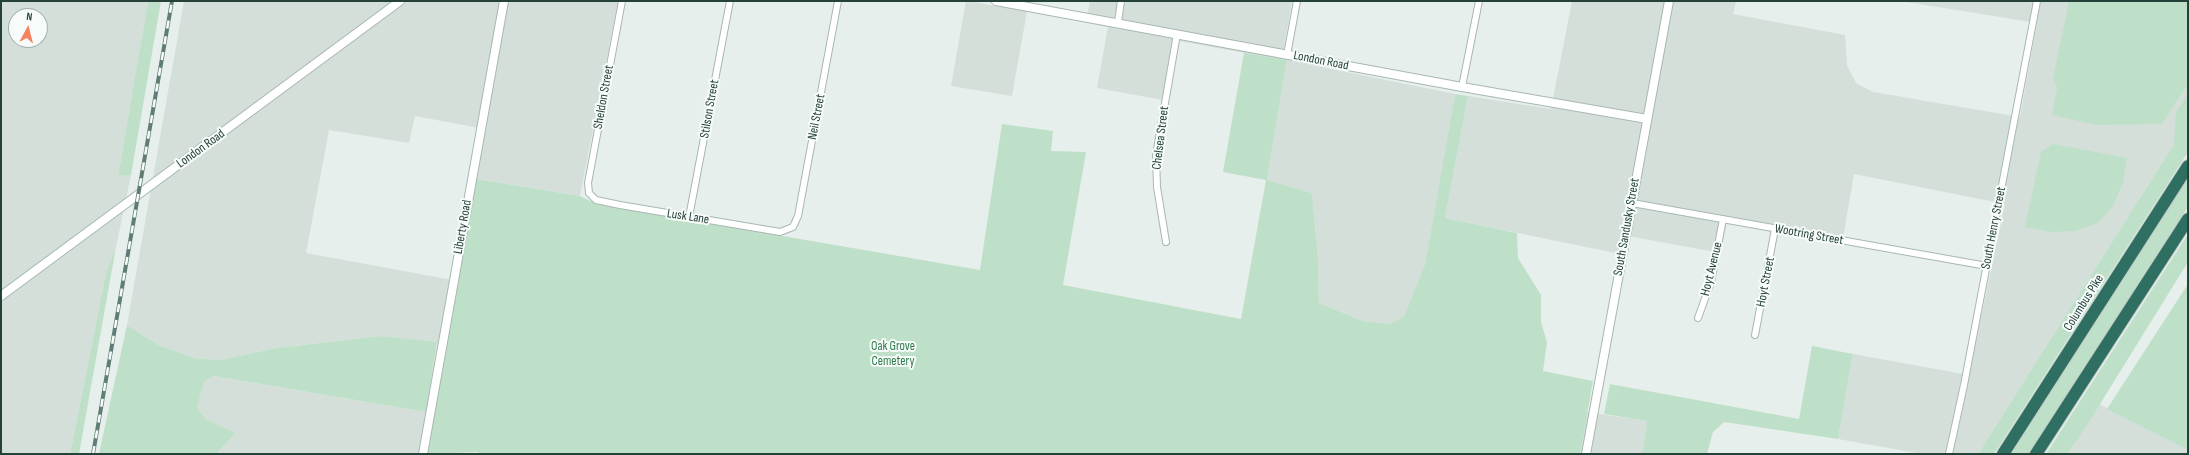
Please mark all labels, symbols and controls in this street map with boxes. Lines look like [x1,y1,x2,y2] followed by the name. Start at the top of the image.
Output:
[8,8,48,48] north arrow
[26,10,33,23] text: N
[1292,48,1350,74] street label: London Road
[591,64,617,130] street label: Sheldon Street
[697,78,723,140] street label: Stilson Street
[805,93,829,141] street label: Neil Street
[1149,105,1173,171] street label: Chelsea Street
[174,126,228,172] street label: London Road
[1611,177,1643,277] street label: South Sandusky Street
[1978,185,2010,271] street label: South Henry Street
[451,199,475,255] street label: Liberty Road
[666,206,710,228] street label: Lusk Lane
[1773,221,1845,249] street label: Wootring Street
[1698,241,1726,297] street label: Hoyt Avenue
[1754,256,1778,308] street label: Hoyt Street
[2061,272,2107,334] street label: Columbus Pike
[871,339,915,370] park label: Oak Grove Cemetery

